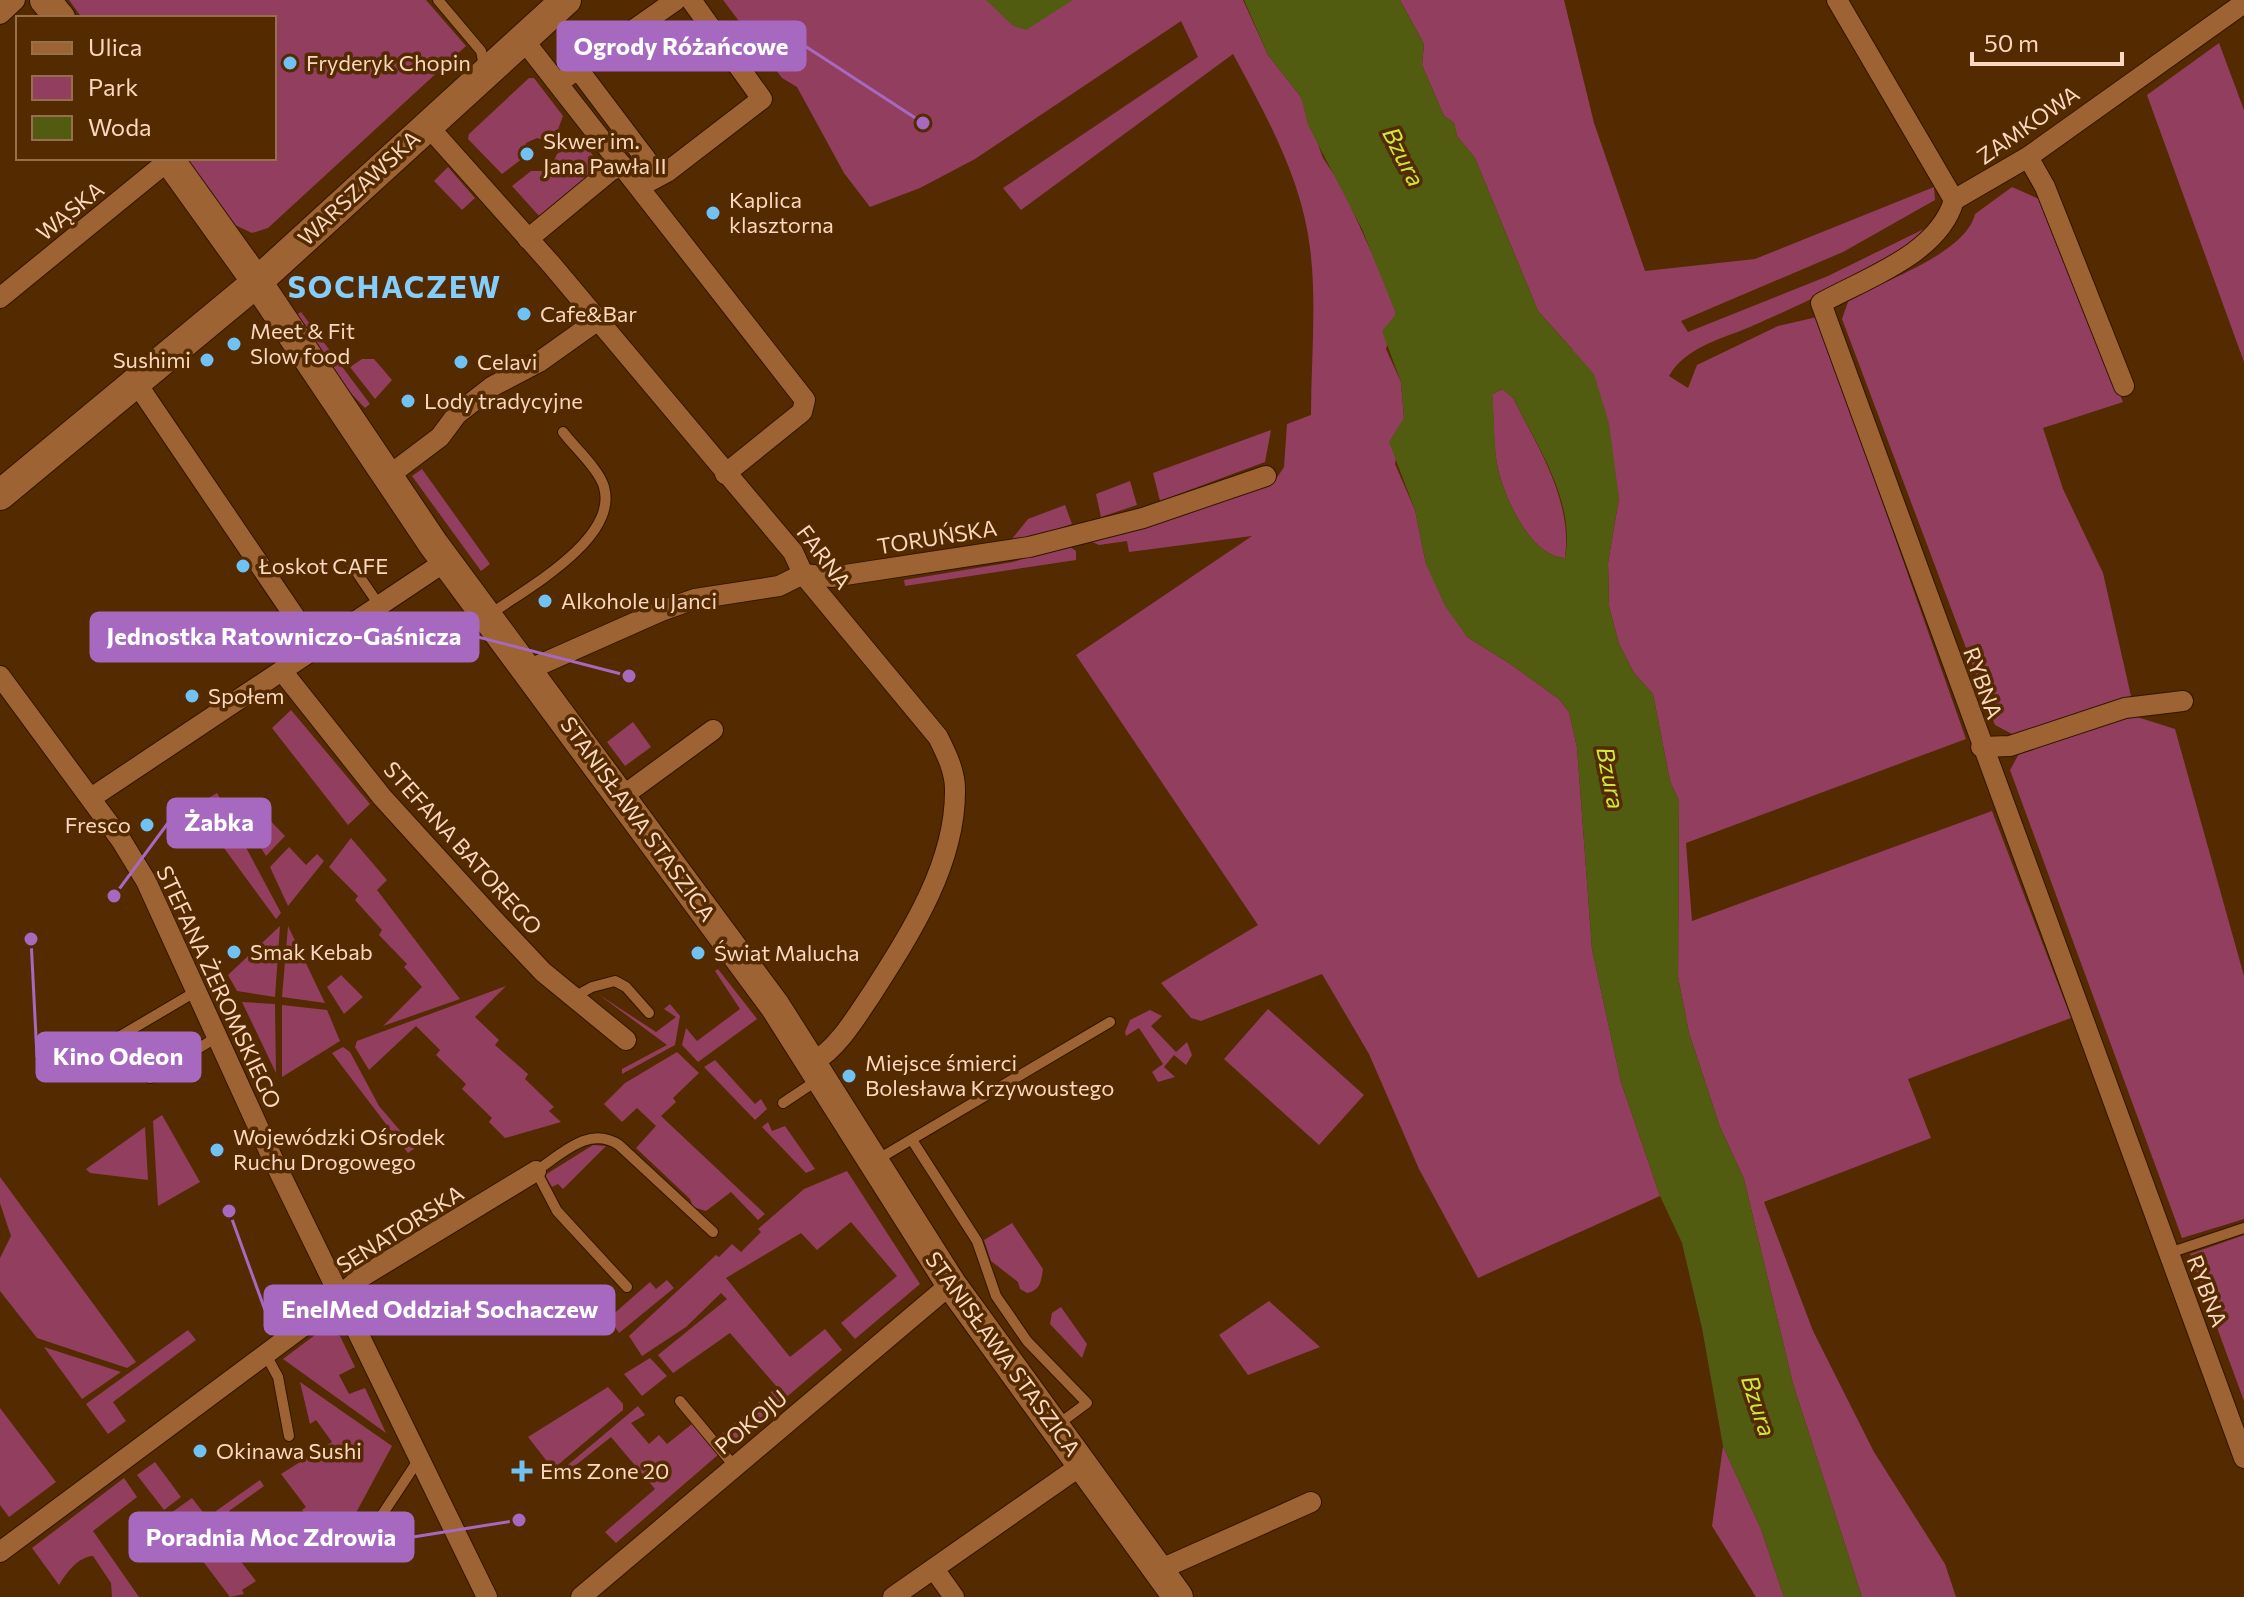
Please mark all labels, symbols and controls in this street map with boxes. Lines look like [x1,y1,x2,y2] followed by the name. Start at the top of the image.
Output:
[16,16,276,160] legend
[1972,16,2122,66] scale bar
[558,22,805,70] callout: Ogrody Różańcowe
[1984,28,2039,57] text: 50 m
[574,31,788,60] text: Ogrody Różańcowe
[88,32,142,61] text: Ulica
[306,49,471,76] place label: Fryderyk Chopin
[281,54,299,72] marker: Fryderyk Chopin
[88,72,138,101] text: Park
[1971,80,2084,170] street label: ZAMKOWA
[88,112,152,141] text: Woda
[1377,122,1431,191] water label: Bzura
[292,124,425,251] street label: WARSZAWSKA
[543,127,667,179] place label: Skwer im. Jana Pawła II
[518,145,536,163] marker: Skwer im. Jana Pawła II
[31,175,109,246] street label: WĄSKA
[729,186,834,238] place label: Kaplica klasztorna
[704,204,722,222] marker: Kaplica klasztorna
[288,267,502,304] district label: SOCHACZEW
[540,300,637,327] place label: Cafe&Bar
[515,305,533,323] marker: Cafe&Bar
[250,317,355,369] place label: Meet & Fit Slow food
[225,335,243,353] marker: Meet & Fit Slow food
[113,346,191,373] place label: Sushimi
[477,348,537,375] place label: Celavi
[198,351,216,369] marker: Sushimi
[452,353,470,371] marker: Celavi
[424,387,583,414] place label: Lody tradycyjne
[399,392,417,410] marker: Lody tradycyjne
[875,514,999,559] street label: TORUŃSKA
[792,519,857,594] street label: FARNA
[258,552,388,579] place label: Łoskot CAFE
[234,557,252,575] marker: Łoskot CAFE
[561,587,717,614] place label: Alkohole u Janci
[536,592,554,610] marker: Alkohole u Janci
[91,613,478,661] callout: Jednostka Ratowniczo-Gaśnicza
[106,621,462,650] text: Jednostka Ratowniczo-Gaśnicza
[1958,643,2009,722] street label: RYBNA
[208,682,285,709] place label: Społem
[183,687,201,705] marker: Społem
[555,711,722,926] street label: STANISŁAWA STASZICA
[1591,744,1632,811] water label: Bzura
[379,756,548,940] street label: STEFANA BATOREGO
[168,799,270,847] callout: Żabka
[184,807,254,836] text: Żabka
[65,811,131,838] place label: Fresco
[138,816,156,834] marker: Fresco
[151,861,288,1112] street label: STEFANA ŻEROMSKIEGO
[250,938,373,965] place label: Smak Kebab
[714,939,860,966] place label: Świat Malucha
[225,943,243,961] marker: Smak Kebab
[689,944,707,962] marker: Świat Malucha
[37,1033,200,1081] callout: Kino Odeon
[53,1041,183,1070] text: Kino Odeon
[865,1049,1114,1101] place label: Miejsce śmierci Bolesława Krzywoustego
[840,1067,858,1085] marker: Miejsce śmierci Bolesława Krzywoustego
[233,1123,446,1175] place label: Wojewódzki Ośrodek Ruchu Drogowego
[208,1141,226,1159] marker: Wojewódzki Ośrodek Ruchu Drogowego
[331,1179,468,1278] street label: SENATORSKA
[920,1246,1087,1461] street label: STANISŁAWA STASZICA
[2182,1251,2233,1330] street label: RYBNA
[265,1286,614,1334] callout: EnelMed Oddział Sochaczew
[281,1294,599,1323] text: EnelMed Oddział Sochaczew
[1736,1371,1783,1440] water label: Bzura
[709,1384,792,1460] street label: POKOJU
[216,1437,362,1464] place label: Okinawa Sushi
[191,1442,209,1460] marker: Okinawa Sushi
[540,1457,669,1484] place label: Ems Zone 20
[511,1460,533,1482] marker: Ems Zone 20
[130,1513,413,1561] callout: Poradnia Moc Zdrowia
[146,1522,396,1551] text: Poradnia Moc Zdrowia

